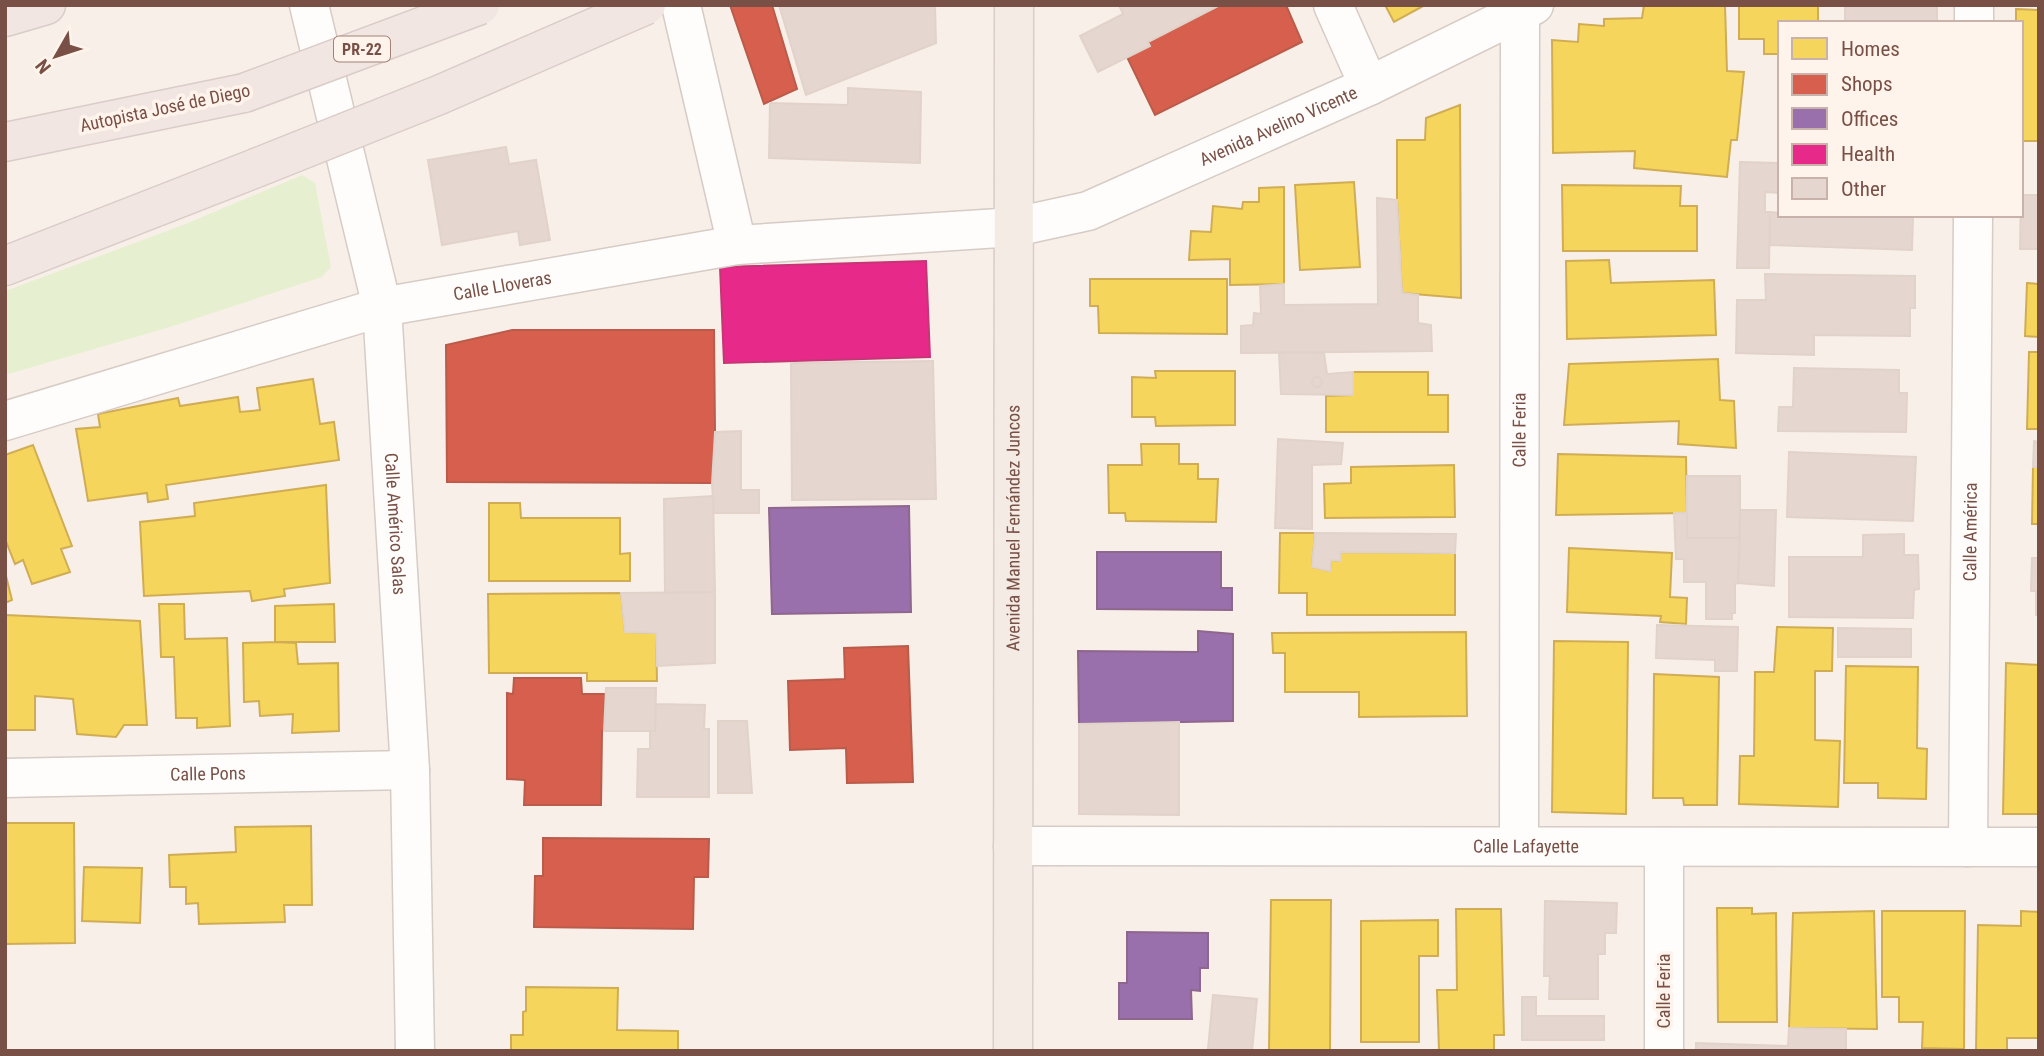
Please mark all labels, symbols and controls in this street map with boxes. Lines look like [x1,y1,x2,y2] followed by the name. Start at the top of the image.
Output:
[21,21,91,91] north arrow
[1778,21,2023,217] legend
[334,36,390,61] road number: PR-22
[1841,37,1900,61] text: Homes
[31,55,56,78] text: N
[1841,72,1893,96] text: Shops
[78,79,252,136] street label: Autopista José de Diego
[1196,82,1360,170] street label: Avenida Avelino Vicente
[1841,107,1898,131] text: Offices
[1841,142,1895,166] text: Health
[1841,177,1886,201] text: Other
[452,267,553,304] street label: Calle Lloveras
[1508,393,1530,467] street label: Calle Feria
[1002,405,1024,651] street label: Avenida Manuel Fernández Juncos
[381,452,410,595] street label: Calle Américo Salas
[1959,483,1981,581] street label: Calle América
[170,762,246,785] street label: Calle Pons
[1473,835,1579,857] street label: Calle Lafayette
[1653,954,1674,1028] street label: Calle Feria

